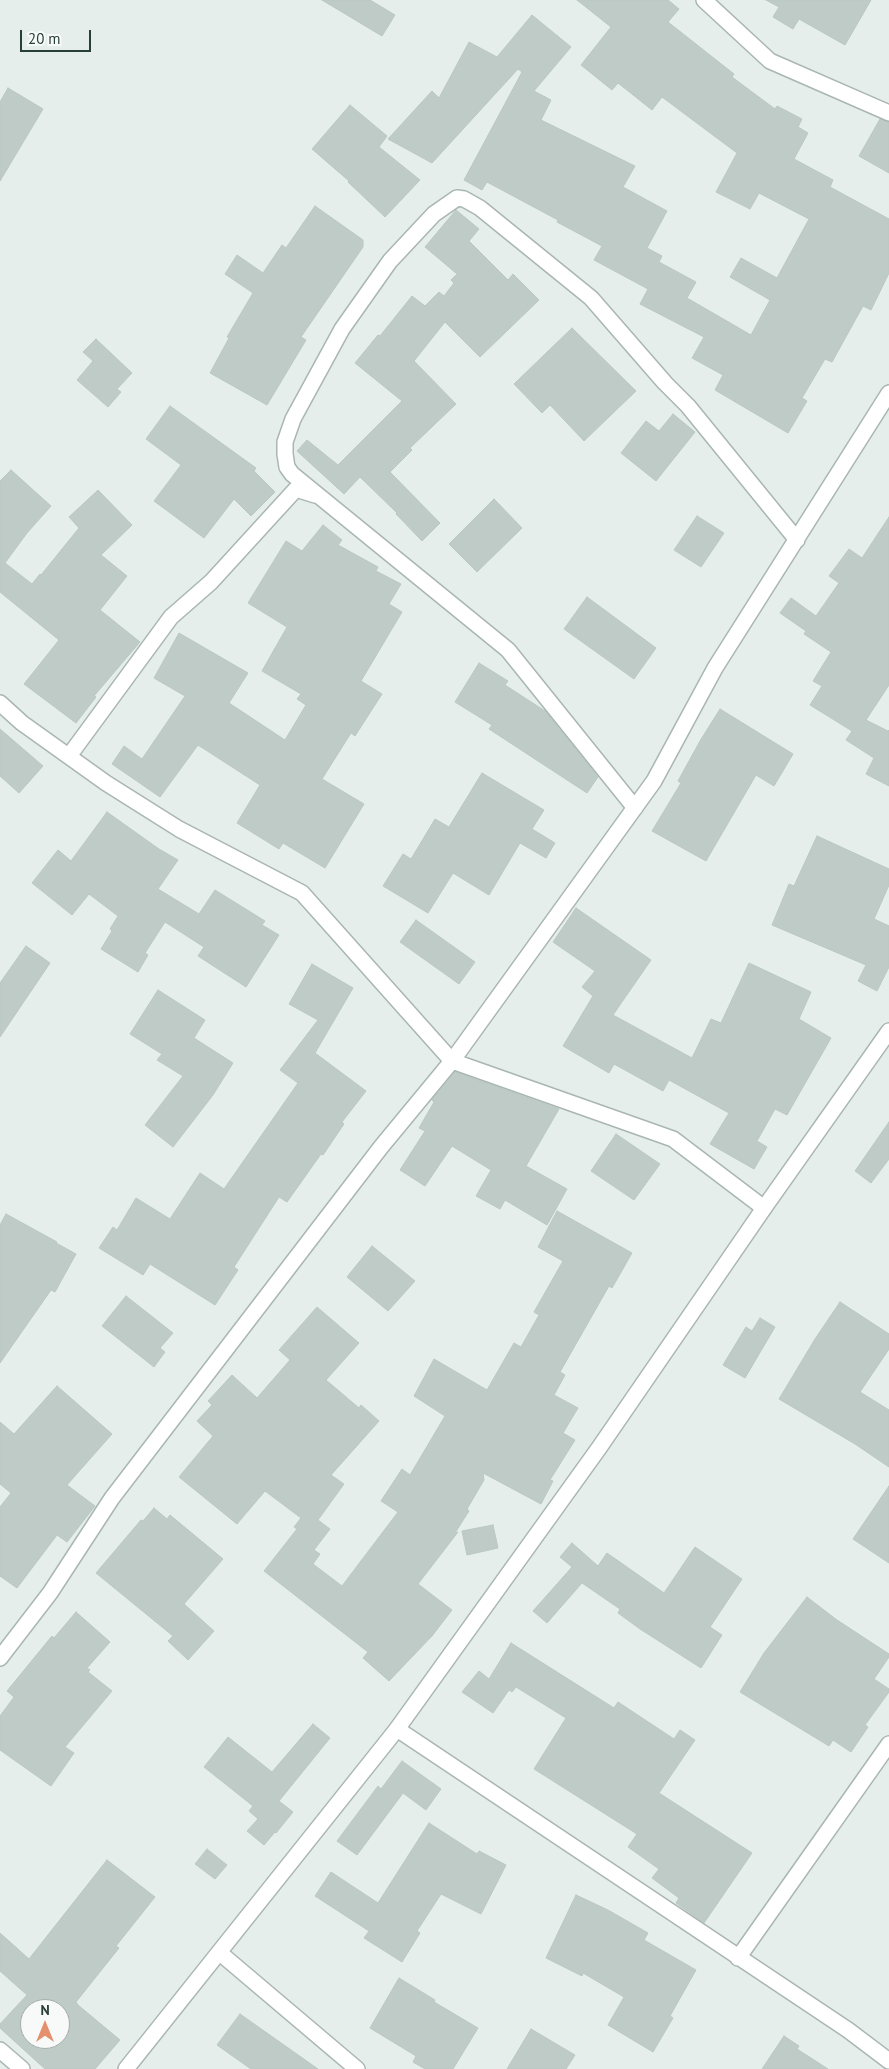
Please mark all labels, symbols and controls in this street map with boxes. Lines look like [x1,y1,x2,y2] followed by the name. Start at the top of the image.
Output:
[22,20,94,52] scale bar
[28,29,61,48] text: 20 m
[20,1999,70,2049] north arrow
[40,2001,50,2019] text: N

